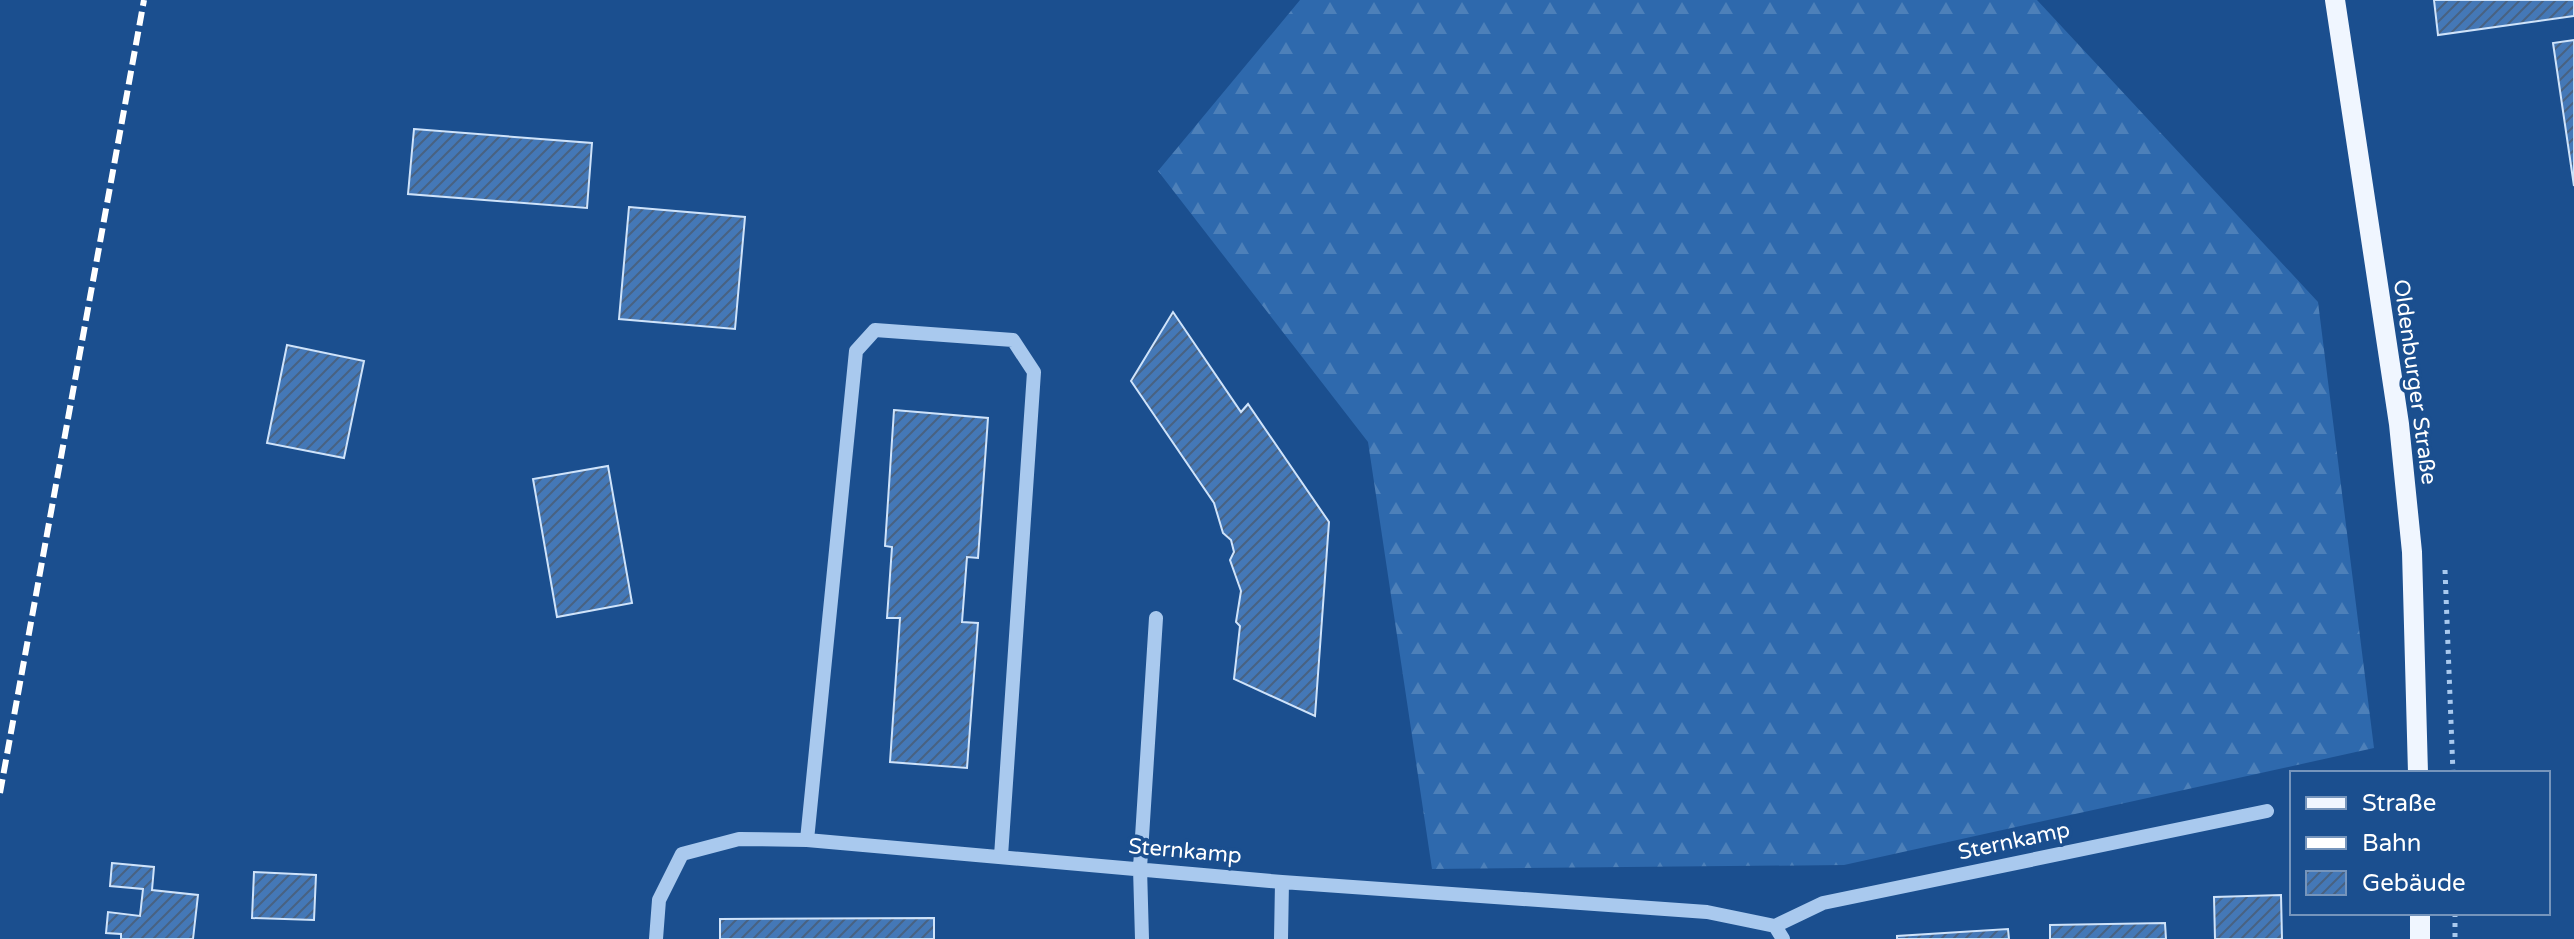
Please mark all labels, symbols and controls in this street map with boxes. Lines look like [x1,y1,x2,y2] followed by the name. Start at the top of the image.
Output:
[2388,278,2442,486] street label: Oldenburger Straße
[2290,771,2550,915] legend
[2362,789,2436,818] text: Straße
[1956,816,2072,866] street label: Sternkamp
[2362,829,2421,858] text: Bahn
[1127,833,1243,869] street label: Sternkamp
[2362,869,2466,898] text: Gebäude

